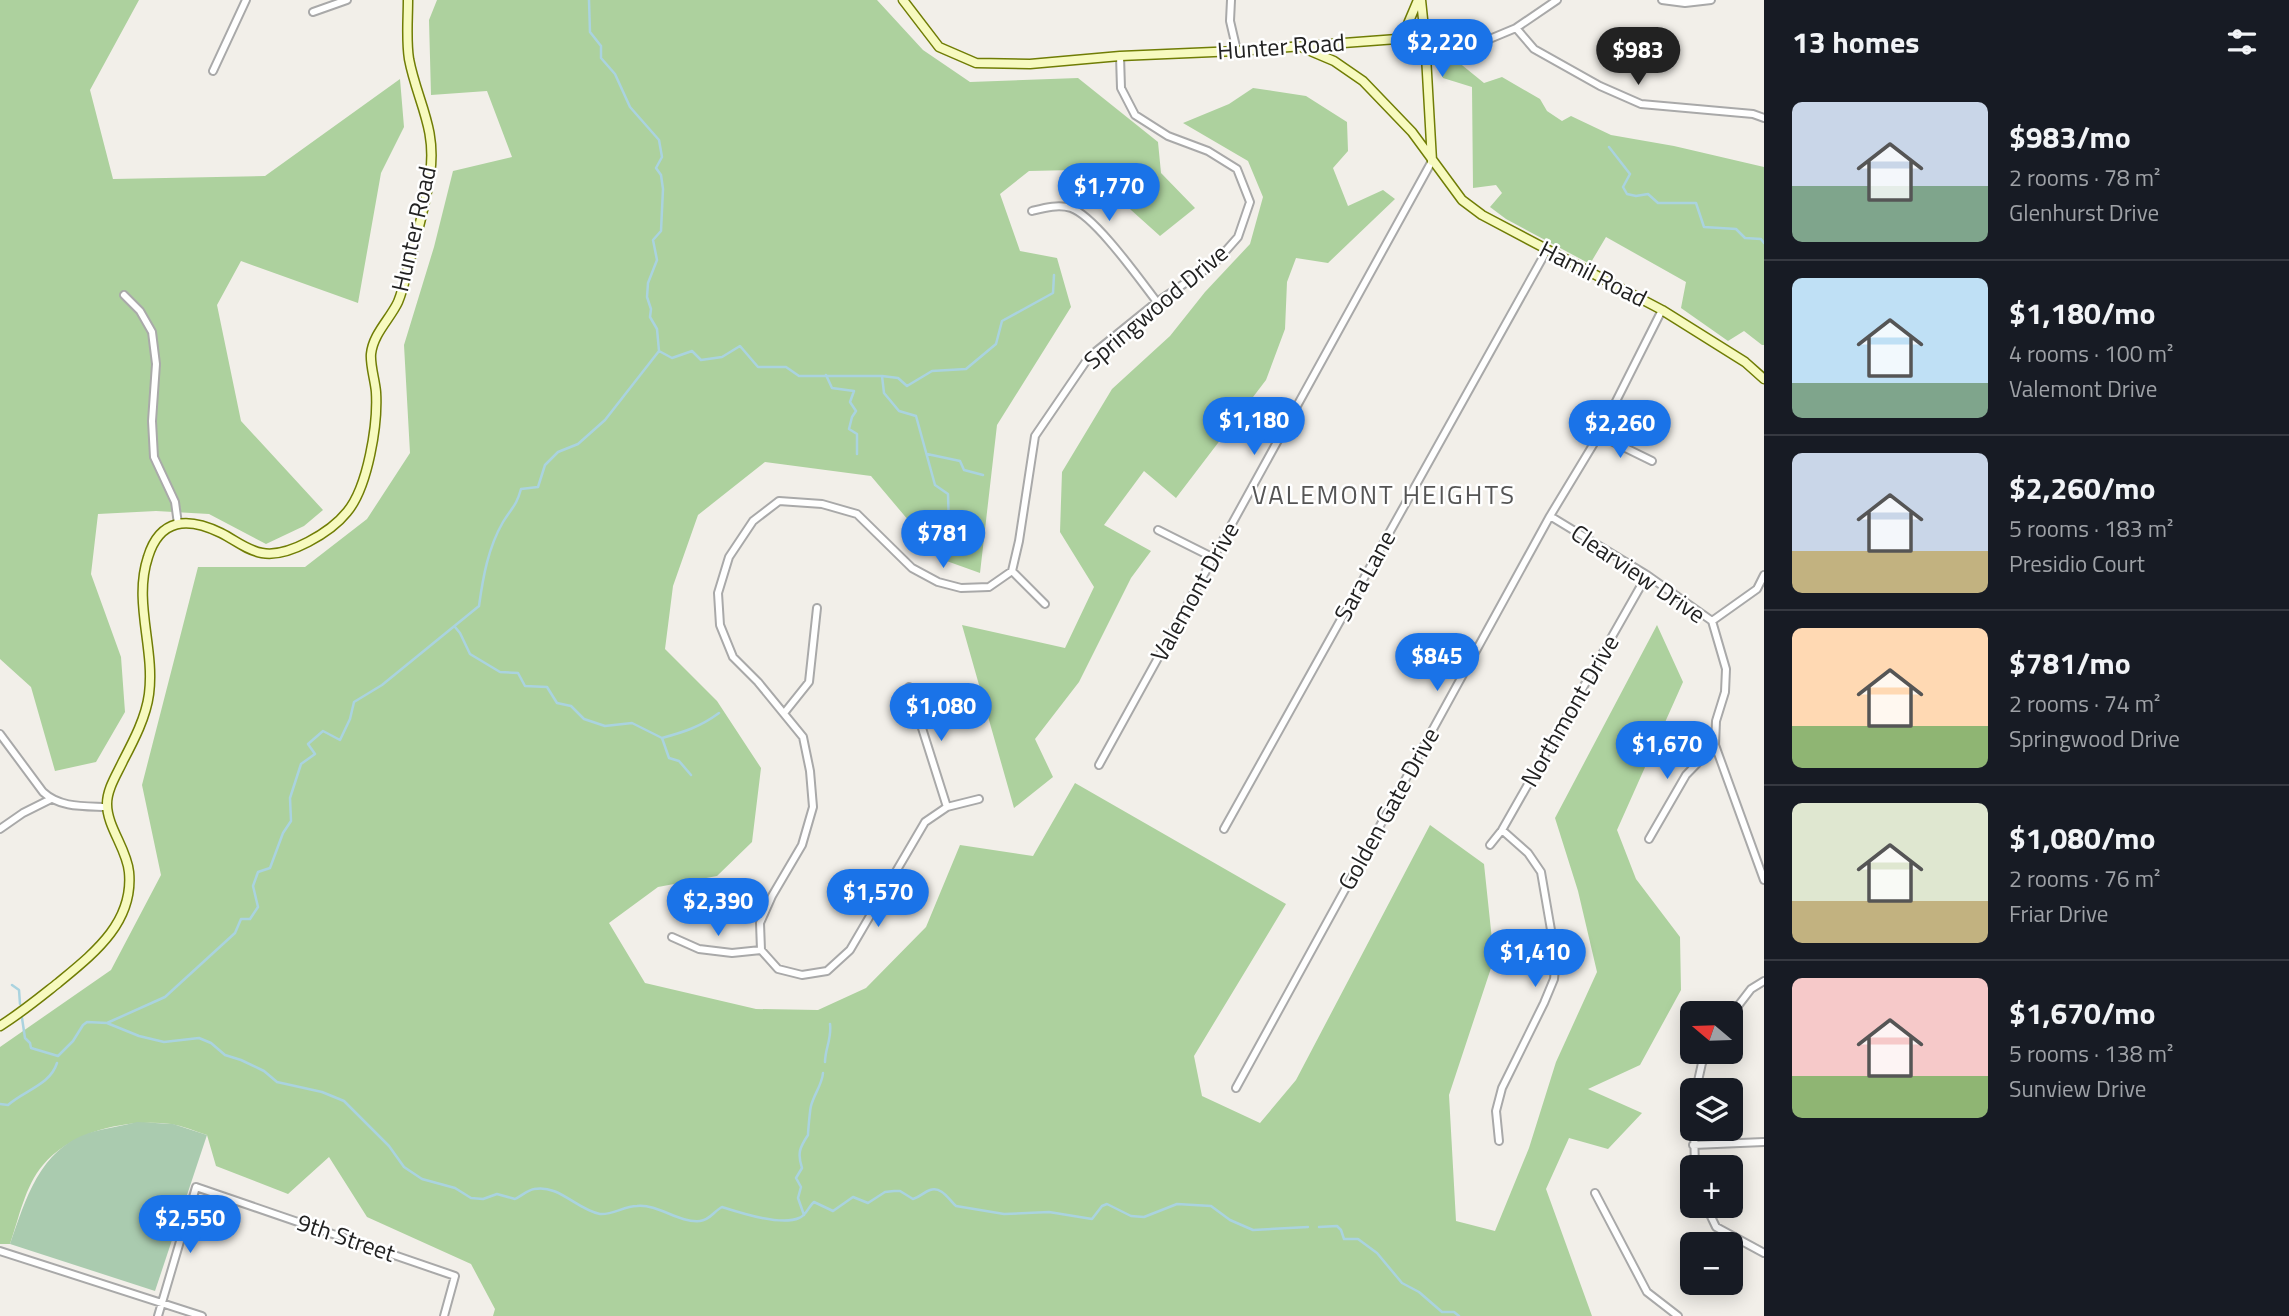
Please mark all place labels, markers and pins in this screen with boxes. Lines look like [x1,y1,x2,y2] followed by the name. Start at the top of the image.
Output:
[1385,20,1499,79] pin: $2,220
[1597,28,1679,87] pin: $983
[1052,164,1166,223] pin: $1,770
[1197,398,1311,457] pin: $1,180
[1563,400,1677,460] pin: $2,260
[902,510,984,570] pin: $781
[1396,634,1478,693] pin: $845
[884,684,998,743] pin: $1,080
[1610,722,1724,781] pin: $1,670
[821,870,935,929] pin: $1,570
[661,878,775,938] pin: $2,390
[1478,930,1592,989] pin: $1,410
[133,1196,247,1255] pin: $2,550

